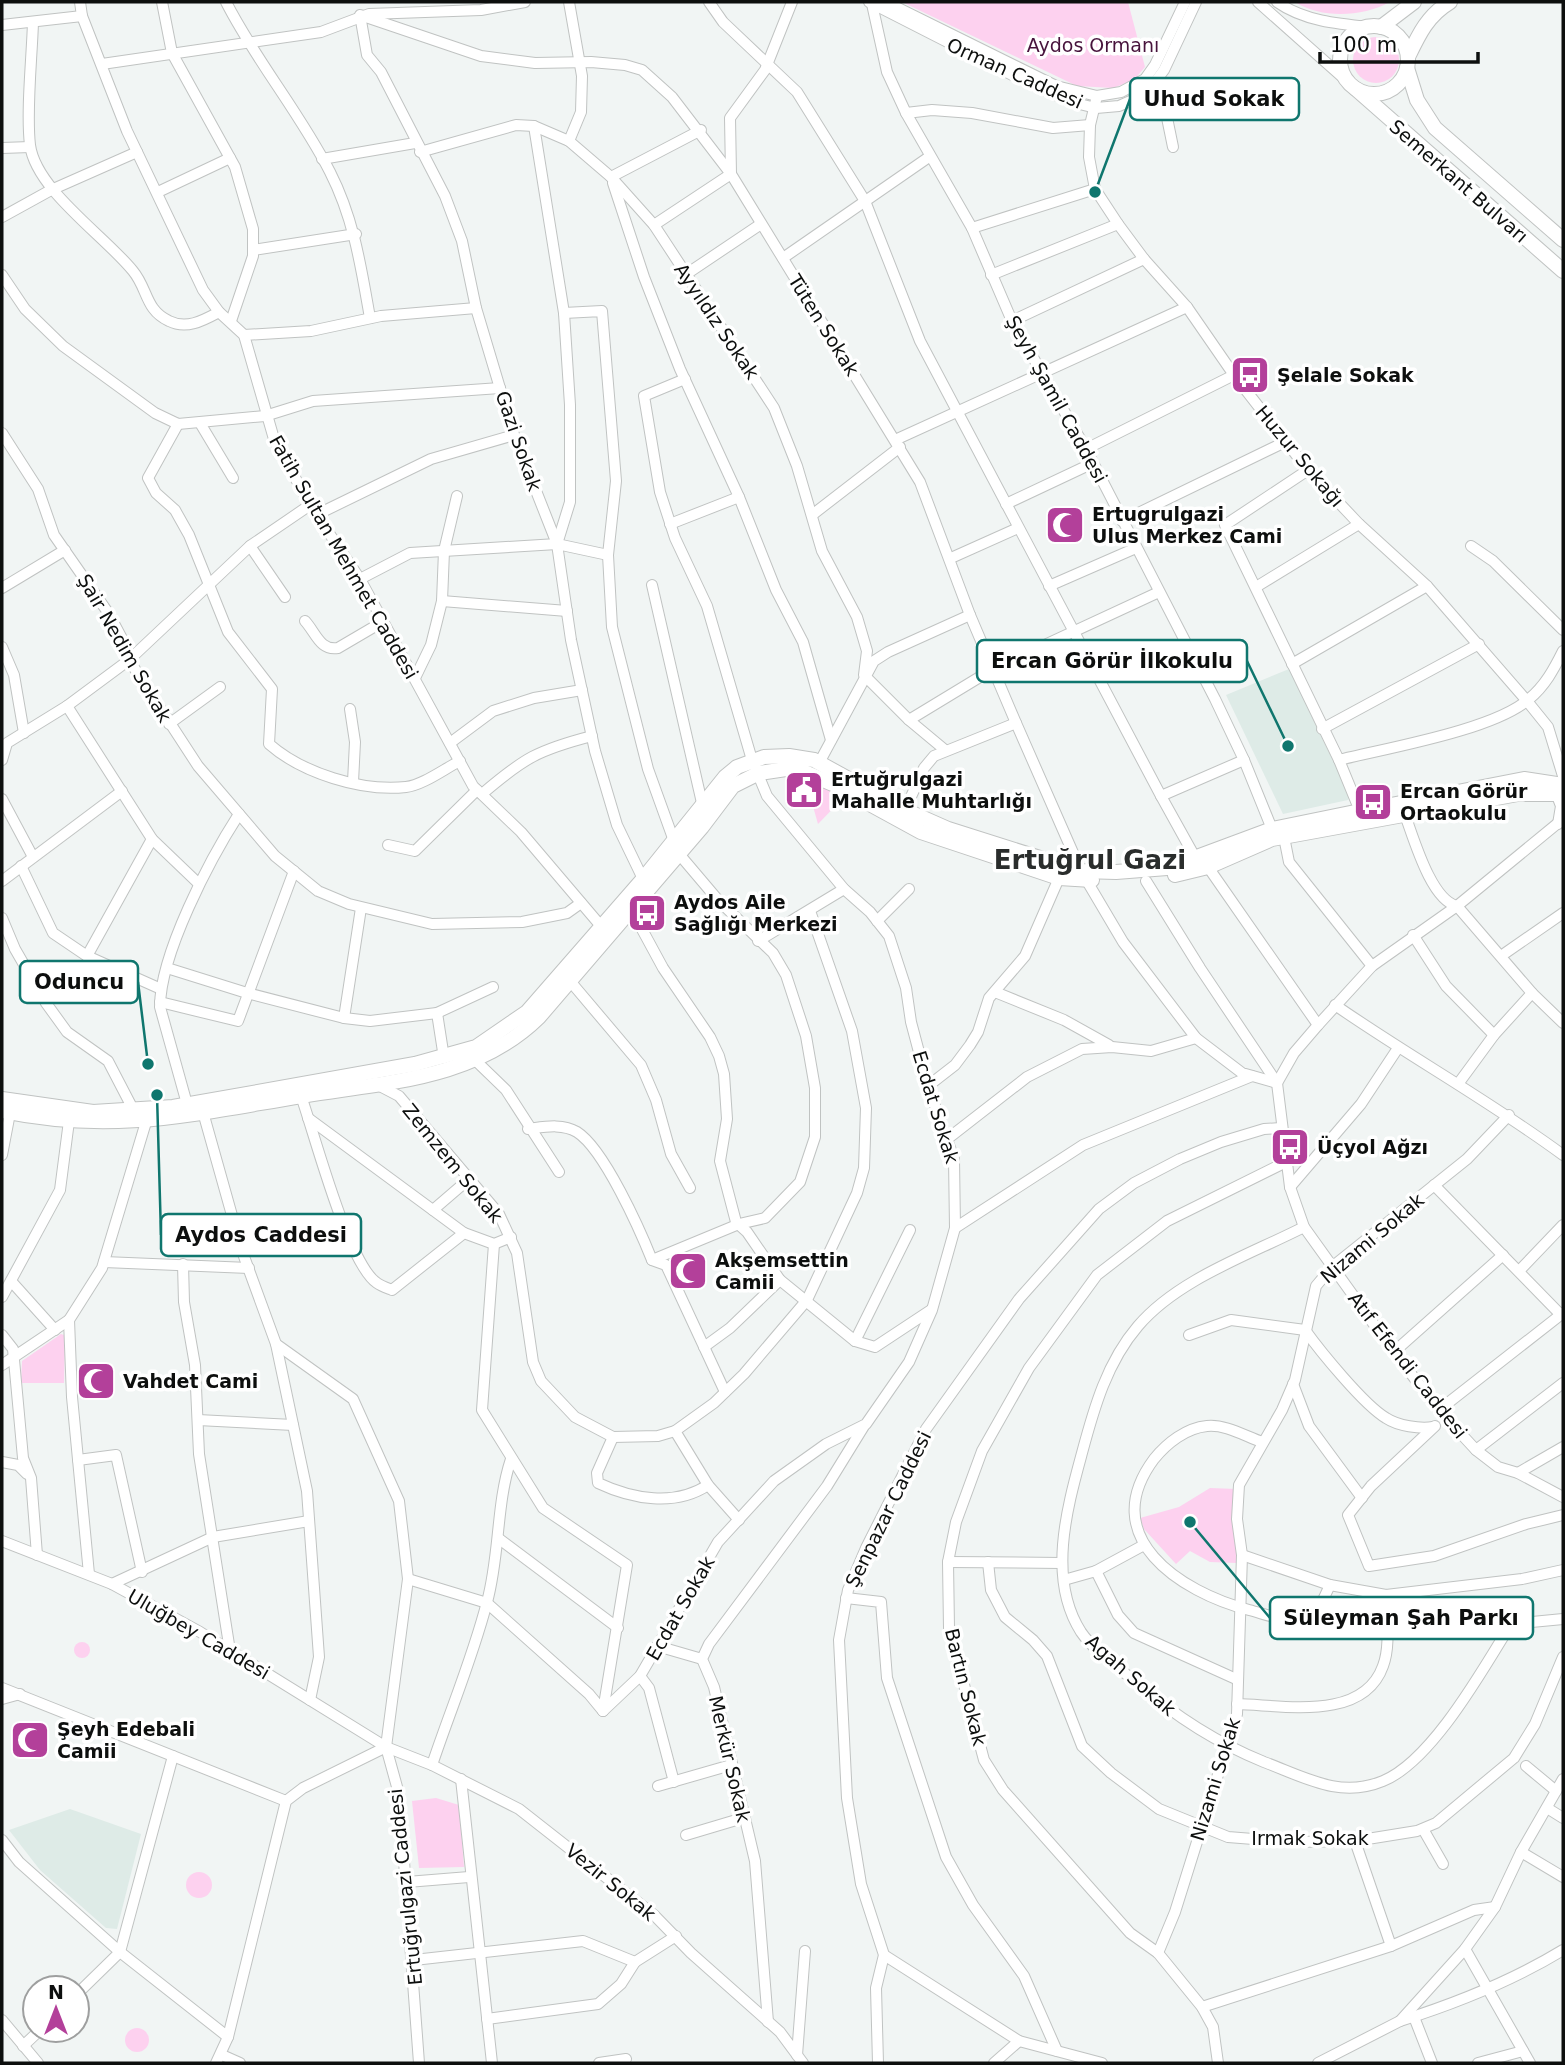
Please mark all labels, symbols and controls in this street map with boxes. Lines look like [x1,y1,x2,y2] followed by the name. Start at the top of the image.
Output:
[1320,21,1478,65] scale bar
[944,33,1086,113] street label: Orman Caddesi
[1330,33,1397,57] text: 100 m
[1027,34,1159,56] park label: Aydos Ormanı
[1130,78,1299,120] callout: Uhud Sokak
[1144,87,1286,111] text: Uhud Sokak
[1385,115,1533,247] street label: Semerkant Bulvarı
[670,259,764,383] street label: Ayyıldız Sokak
[784,269,864,380] street label: Tüten Sokak
[1002,312,1112,486] street label: Şeyh Şamil Caddesi
[1229,354,1271,396] bus stop icon: Şelale Sokak
[1277,364,1414,386] place label: Şelale Sokak
[492,388,546,494] street label: Gazi Sokak
[1251,401,1349,511] street label: Huzur Sokağı
[265,431,423,683] street label: Fatih Sultan Mehmet Caddesi
[1092,503,1282,547] place label: Ertugrulgazi Ulus Merkez Cami
[1044,504,1086,546] mosque icon: Ertugrulgazi Ulus Merkez Cami
[74,570,176,726] street label: Şair Nedim Sokak
[977,640,1247,682] callout: Ercan Görür İlkokulu
[991,648,1233,673] text: Ercan Görür İlkokulu
[831,768,1032,812] place label: Ertuğrulgazi Mahalle Muhtarlığı
[783,769,825,811] public building icon: Ertuğrulgazi Mahalle Muhtarlığı
[1400,780,1528,824] place label: Ercan Görür Ortaokulu
[1352,781,1394,823] bus stop icon: Ercan Görür Ortaokulu
[994,845,1186,875] district label: Ertuğrul Gazi
[674,891,838,935] place label: Aydos Aile Sağlığı Merkezi
[626,892,668,934] bus stop icon: Aydos Aile Sağlığı Merkezi
[20,961,138,1003] callout: Oduncu
[34,970,124,994] text: Oduncu
[908,1048,964,1166] street label: Ecdat Sokak
[398,1099,508,1227] street label: Zemzem Sokak
[1269,1126,1311,1168] bus stop icon: Üçyol Ağzı
[1317,1135,1428,1158] place label: Üçyol Ağzı
[1316,1188,1428,1288] street label: Nizami Sokak
[161,1214,361,1256] callout: Aydos Caddesi
[175,1223,347,1247] text: Aydos Caddesi
[715,1249,849,1293] place label: Akşemsettin Camii
[667,1250,709,1292] mosque icon: Akşemsettin Camii
[1344,1287,1472,1443] street label: Atıf Efendi Caddesi
[75,1360,117,1402] mosque icon: Vahdet Cami
[123,1370,258,1392] place label: Vahdet Cami
[841,1427,935,1591] street label: Şenpazar Caddesi
[641,1552,719,1664] street label: Ecdat Sokak
[124,1584,274,1684] street label: Uluğbey Caddesi
[1270,1597,1533,1639] callout: Süleyman Şah Parkı
[1283,1606,1519,1630] text: Süleyman Şah Parkı
[941,1626,991,1748] street label: Bartın Sokak
[1082,1630,1180,1720] street label: Agah Sokak
[705,1694,755,1824] street label: Merkür Sokak
[1186,1715,1244,1843] street label: Nizami Sokak
[57,1718,195,1762] place label: Şeyh Edebali Camii
[9,1719,51,1761] mosque icon: Şeyh Edebali Camii
[384,1788,426,1986] street label: Ertuğrulgazi Caddesi
[1251,1827,1369,1849] street label: Irmak Sokak
[562,1839,660,1925] street label: Vezir Sokak
[21,1974,91,2044] north arrow
[48,1981,64,2003] text: N

